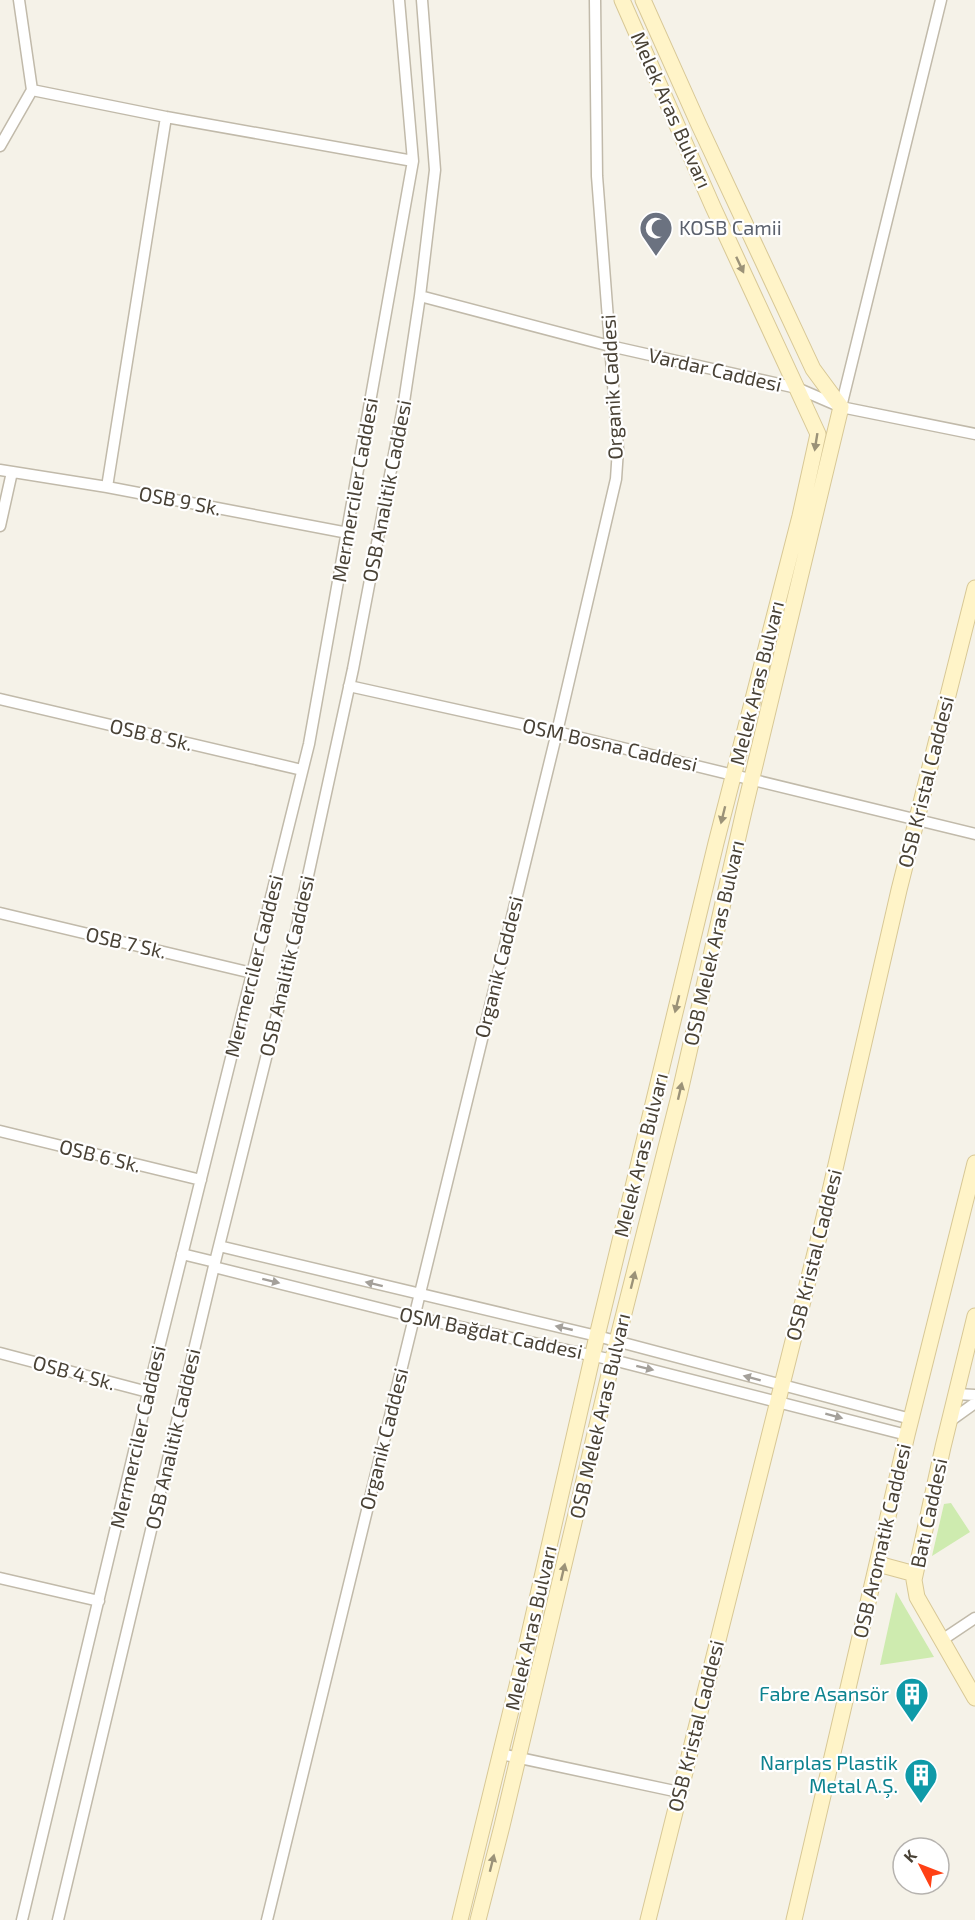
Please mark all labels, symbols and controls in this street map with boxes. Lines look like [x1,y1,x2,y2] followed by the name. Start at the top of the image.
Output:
[627,28,717,192] street label: Melek Aras Bulvarı
[638,210,674,257] mosque icon: KOSB Camii
[679,215,782,239] place label: KOSB Camii
[735,256,744,273] one-way arrow
[595,314,627,460] street label: Organik Caddesi
[646,342,784,396] street label: Vardar Caddesi
[326,396,382,584] street label: Mermerciler Caddesi
[357,398,415,584] street label: OSB Analitik Caddesi
[811,433,820,452] one-way arrow
[137,480,223,520] street label: OSB 9 Sk.
[724,598,788,768] street label: Melek Aras Bulvarı
[892,693,958,870] street label: OSB Kristal Caddesi
[520,712,700,776] street label: OSM Bosna Caddesi
[108,713,195,755] street label: OSB 8 Sk.
[718,805,728,824] one-way arrow
[678,838,748,1048] street label: OSB Melek Aras Bulvarı
[219,872,287,1059] street label: Mermerciler Caddesi
[254,873,319,1059] street label: OSB Analitik Caddesi
[469,893,527,1040] street label: Organik Caddesi
[84,921,169,963] street label: OSB 7 Sk.
[672,995,682,1013] one-way arrow
[608,1070,672,1240] street label: Melek Aras Bulvarı
[675,1082,685,1100] one-way arrow
[57,1133,144,1177] street label: OSB 6 Sk.
[780,1166,846,1343] street label: OSB Kristal Caddesi
[628,1271,638,1289] one-way arrow
[262,1277,280,1287] one-way arrow
[365,1278,383,1288] one-way arrow
[397,1301,585,1363] street label: OSM Bağdat Caddesi
[564,1311,634,1521] street label: OSB Melek Aras Bulvarı
[555,1323,573,1333] one-way arrow
[104,1343,170,1531] street label: Mermerciler Caddesi
[140,1346,205,1532] street label: OSB Analitik Caddesi
[30,1350,118,1395] street label: OSB 4 Sk.
[636,1363,654,1373] one-way arrow
[354,1365,412,1512] street label: Organik Caddesi
[743,1373,761,1382] one-way arrow
[825,1412,843,1421] one-way arrow
[847,1441,915,1641] street label: OSB Aromatik Caddesi
[905,1456,951,1570] street label: Batı Caddesi
[499,1543,561,1713] street label: Melek Aras Bulvarı
[558,1562,568,1581] one-way arrow
[662,1637,728,1814] street label: OSB Kristal Caddesi
[894,1676,930,1723] building icon: Fabre Asansör
[759,1681,889,1705] place label: Fabre Asansör
[760,1750,898,1798] place label: Narplas Plastik Metal A.Ş.
[903,1757,939,1804] building icon: Narplas Plastik Metal A.Ş.
[891,1836,951,1896] north arrow
[899,1845,921,1866] text: K
[488,1854,498,1873] one-way arrow

